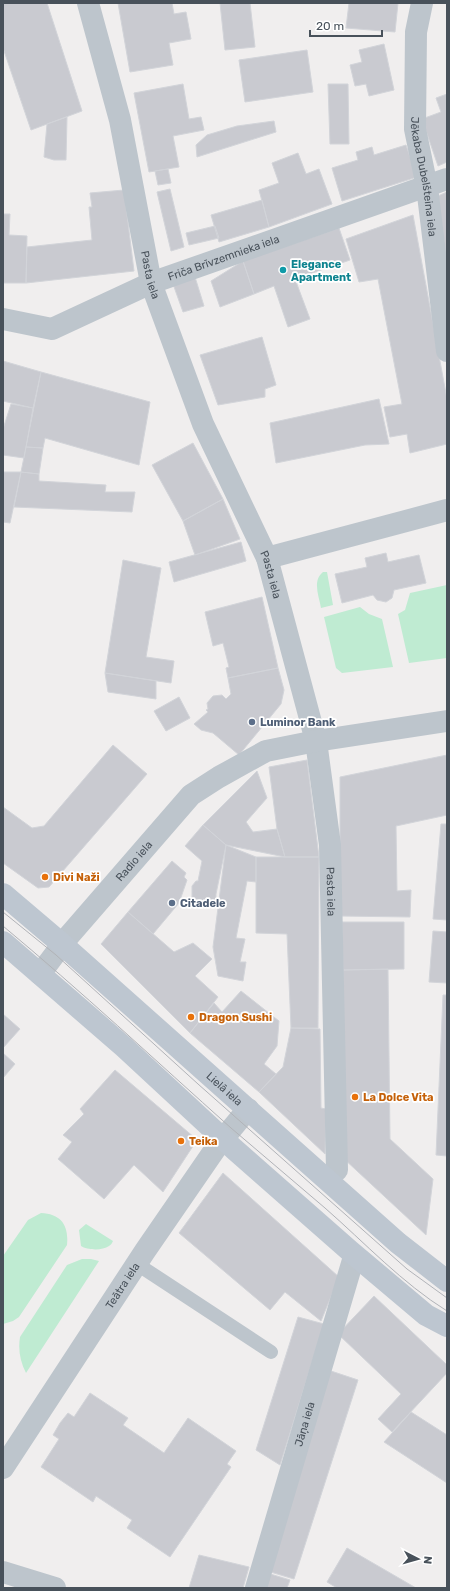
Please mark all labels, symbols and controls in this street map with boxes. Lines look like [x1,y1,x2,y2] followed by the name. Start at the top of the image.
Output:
[310,12,382,38] scale bar
[316,19,344,33] text: 20 m
[408,117,439,237] street label: Jēkaba Dubelšteina iela
[166,232,281,283] street label: Friča Brīvzemnieka iela
[138,249,163,301] street label: Pasta iela
[291,258,351,284] place label: Elegance Apartment
[278,265,288,275] marker: Elegance Apartment
[258,548,284,600] street label: Pasta iela
[260,716,336,729] place label: Luminor Bank
[247,717,257,727] marker: Luminor Bank
[113,838,155,884] street label: Radio iela
[324,867,338,916] street label: Pasta iela
[53,871,100,884] place label: Divi Naži
[40,872,50,882] marker: Divi Naži
[180,897,226,910] place label: Citadele
[167,898,177,908] marker: Citadele
[199,1011,272,1024] place label: Dragon Sushi
[186,1012,196,1022] marker: Dragon Sushi
[204,1069,245,1108] street label: Lielā iela
[363,1091,434,1104] place label: La Dolce Vita
[350,1092,360,1102] marker: La Dolce Vita
[189,1135,217,1148] place label: Teika
[176,1136,186,1146] marker: Teika
[103,1260,142,1311] street label: Teātra iela
[292,1400,317,1448] street label: Jāņa iela
[398,1539,438,1579] north arrow
[421,1555,434,1565] text: N

